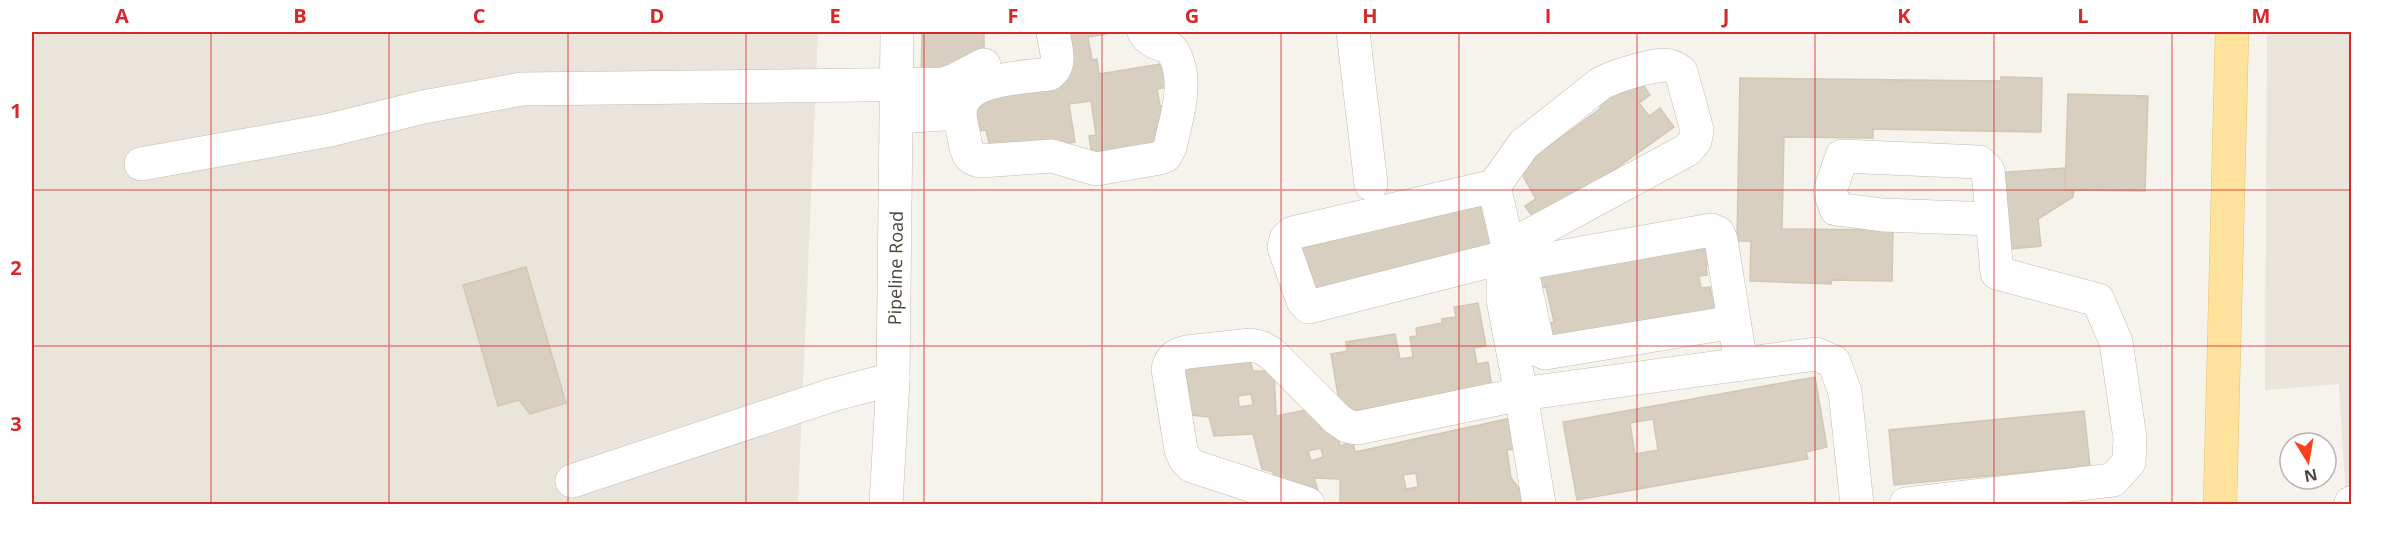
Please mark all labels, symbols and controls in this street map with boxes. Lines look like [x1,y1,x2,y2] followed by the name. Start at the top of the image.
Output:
[115,2,129,29] text: A
[293,2,307,29] text: B
[473,2,486,29] text: C
[650,2,664,29] text: D
[829,2,841,29] text: E
[1008,2,1018,29] text: F
[1185,2,1199,29] text: G
[1362,2,1378,29] text: H
[1545,2,1551,29] text: I
[1721,2,1729,29] text: J
[1897,2,1911,29] text: K
[2077,2,2089,29] text: L
[2252,2,2270,29] text: M
[10,97,22,124] text: 1
[882,211,908,325] street label: Pipeline Road
[10,254,22,281] text: 2
[10,410,22,437] text: 3
[2278,431,2338,491] north arrow
[2302,464,2319,488] text: N

